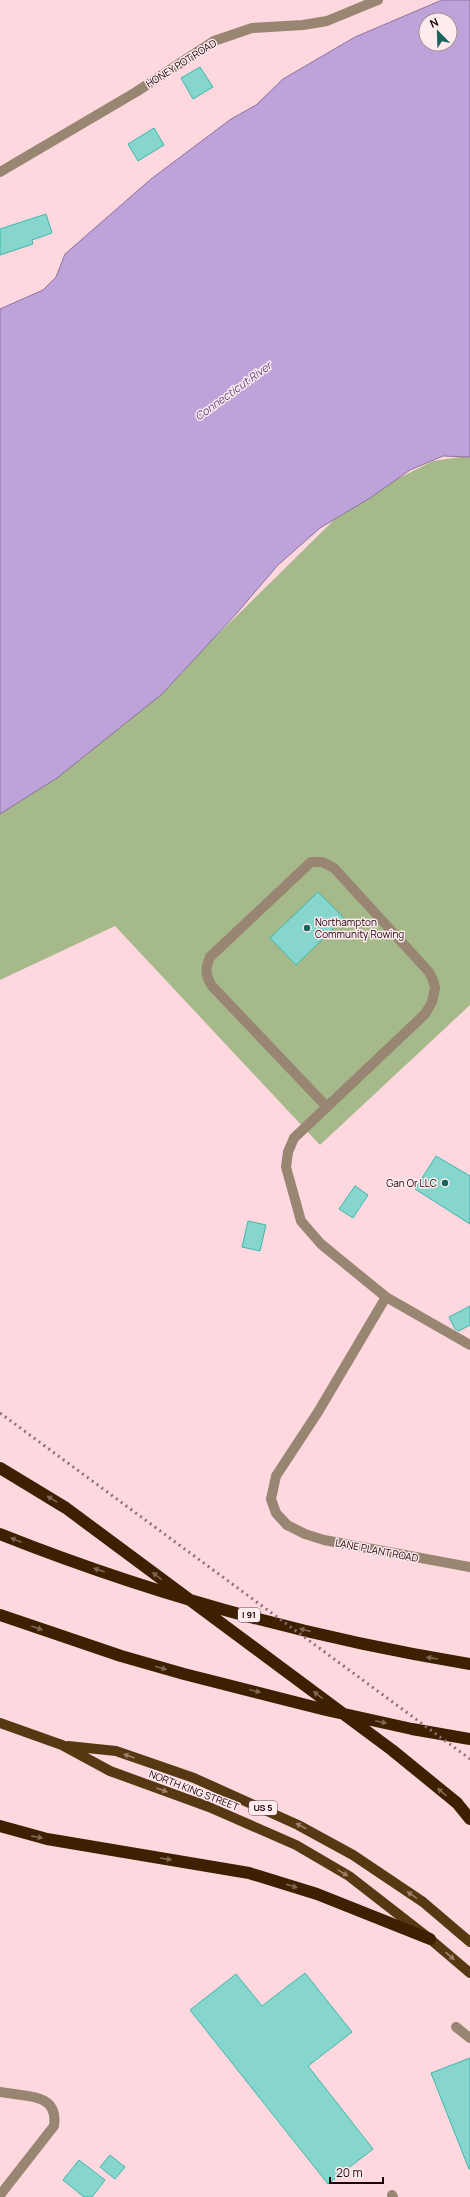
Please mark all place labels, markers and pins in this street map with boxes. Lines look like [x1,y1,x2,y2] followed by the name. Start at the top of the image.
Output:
[315,915,404,941] place label: Northampton Community Rowing
[302,923,312,933] marker: Northampton Community Rowing
[386,1176,437,1190] place label: Gan Or LLC
[440,1178,450,1188] marker: Gan Or LLC

